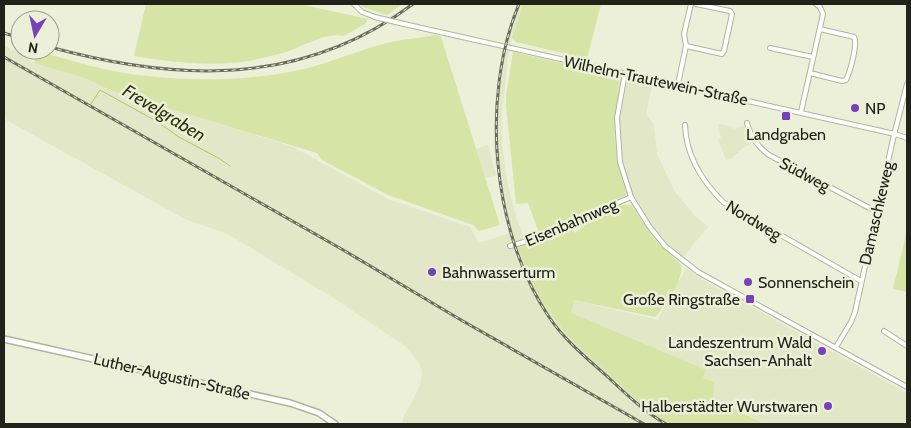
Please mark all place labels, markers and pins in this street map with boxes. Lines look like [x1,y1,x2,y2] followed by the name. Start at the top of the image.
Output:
[865,99,885,118] place label: NP
[849,102,861,114] marker: NP
[780,110,792,122] marker: Landgraben
[746,125,826,144] place label: Landgraben
[442,263,555,282] place label: Bahnwasserturm
[426,266,438,278] marker: Bahnwasserturm
[758,273,854,292] place label: Sonnenschein
[742,276,754,288] marker: Sonnenschein
[623,290,740,309] place label: Große Ringstraße
[744,293,756,305] marker: Große Ringstraße
[668,333,813,370] place label: Landeszentrum Wald Sachsen-Anhalt
[816,345,828,357] marker: Landeszentrum Wald Sachsen-Anhalt
[641,397,818,416] place label: Halberstädter Wurstwaren
[822,400,834,412] marker: Halberstädter Wurstwaren

